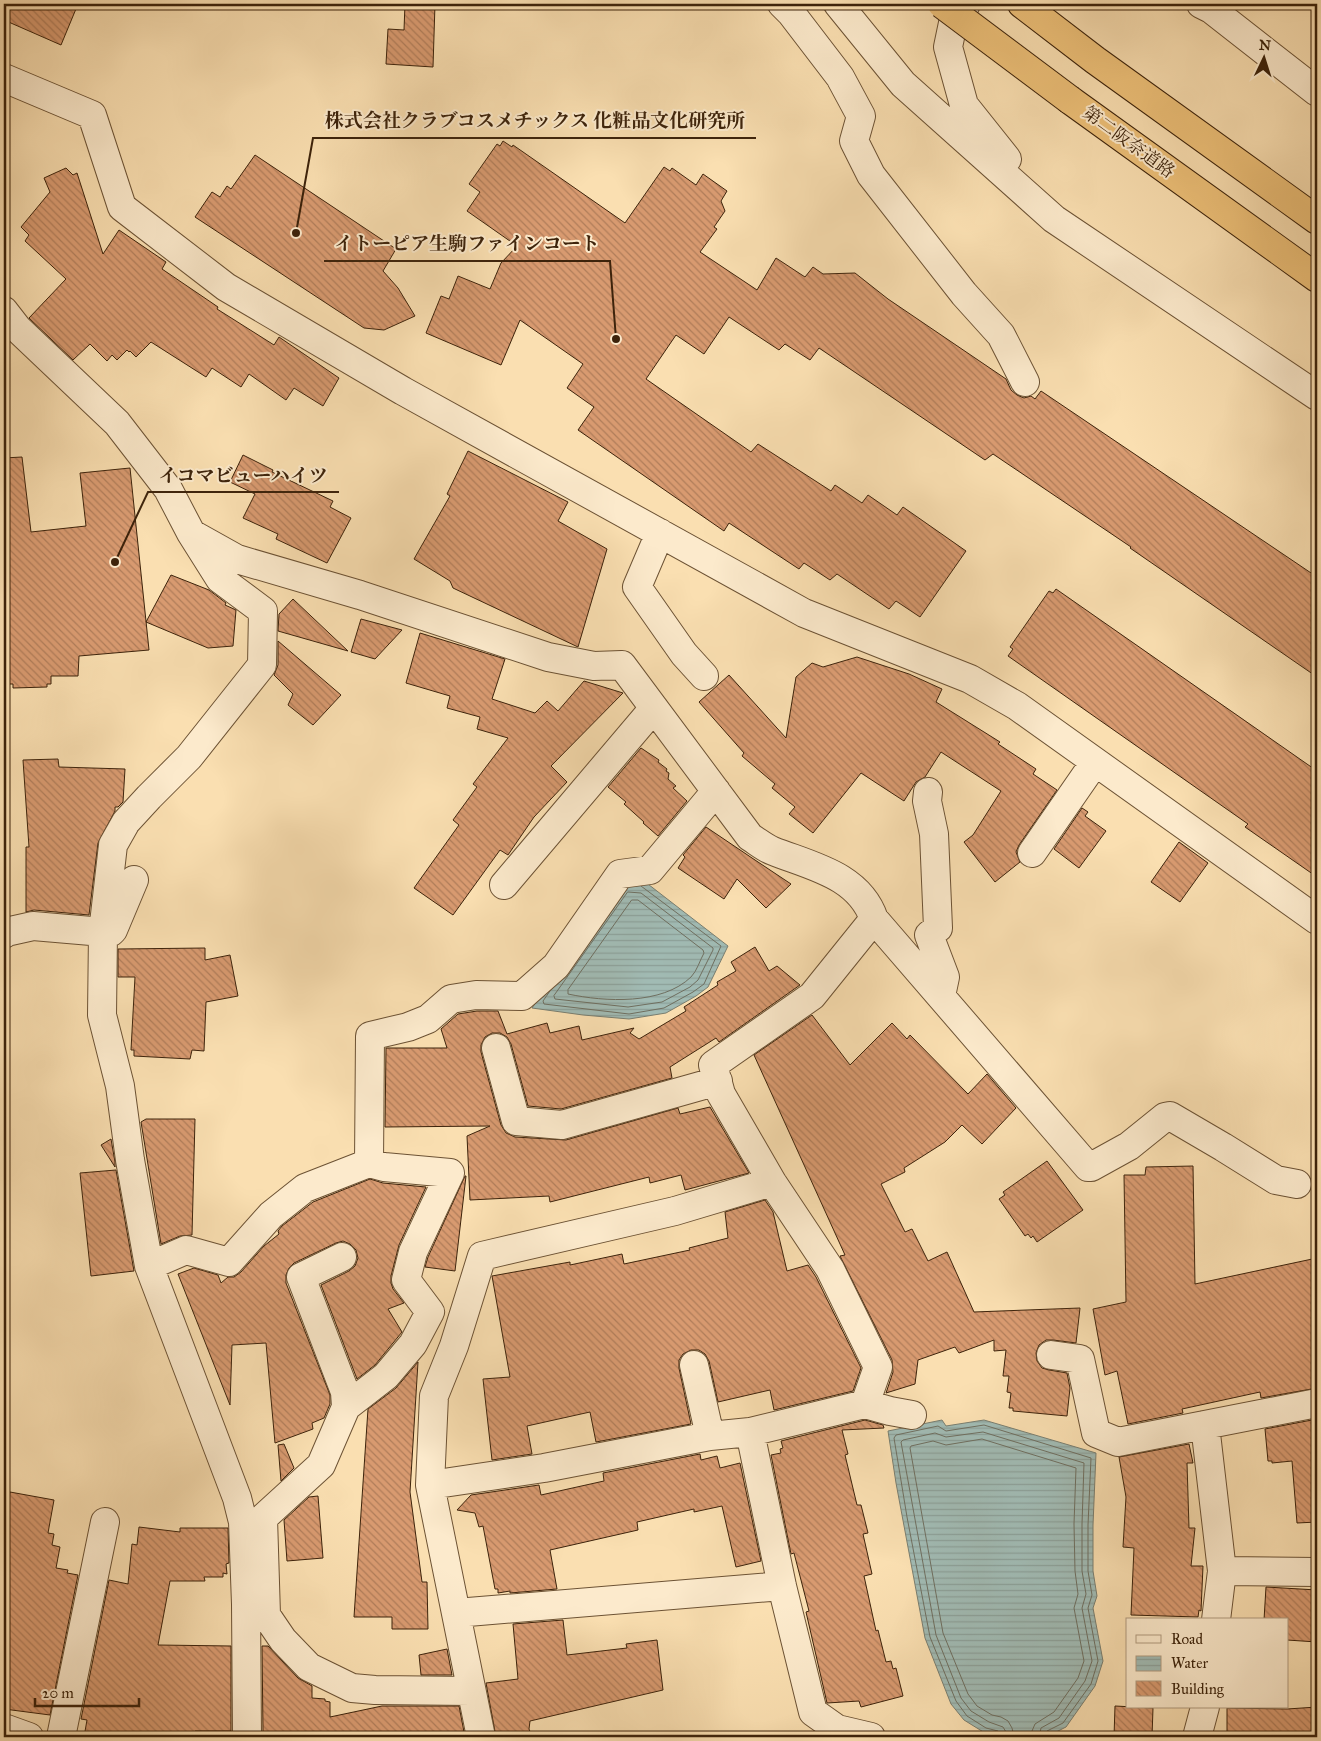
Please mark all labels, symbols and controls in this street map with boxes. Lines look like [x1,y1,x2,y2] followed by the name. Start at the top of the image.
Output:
[1238,32,1288,82] north arrow
[1258,37,1272,54] text: N
[1079,101,1179,183] street label: 第二阪奈道路
[313,104,756,138] callout: 株式会社クラブコスメチックス 化粧品文化研究所
[325,109,745,132] text: 株式会社クラブコスメチックス 化粧品文化研究所
[324,227,610,261] callout: イトーピア生駒ファインコート
[334,232,600,255] text: イトーピア生駒ファインコート
[148,458,339,492] callout: イコマビューハイツ
[158,464,328,487] text: イコマビューハイツ
[1126,1618,1288,1708] legend
[1171,1630,1203,1648] text: Road
[1171,1654,1208,1672] text: Water
[35,1676,139,1708] scale bar
[1171,1680,1225,1698] text: Building
[42,1684,74,1702] text: 20 m

